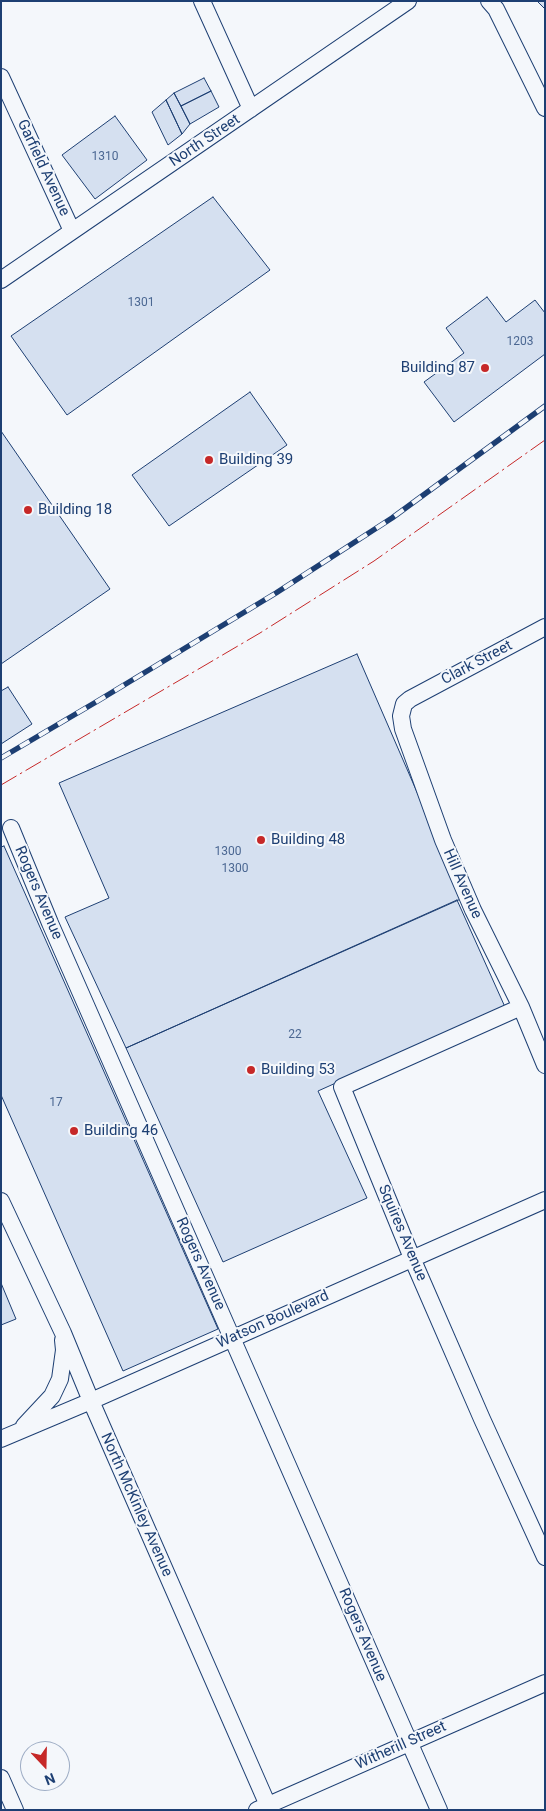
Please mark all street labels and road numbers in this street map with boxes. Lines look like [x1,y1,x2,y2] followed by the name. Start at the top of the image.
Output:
[166,111,244,171] street label: North Street
[13,117,73,219] street label: Garfield Avenue
[439,637,515,689] street label: Clark Street
[10,844,66,942] street label: Rogers Avenue
[439,846,485,922] street label: Hill Avenue
[374,1182,430,1284] street label: Squires Avenue
[171,1215,229,1313] street label: Rogers Avenue
[214,1287,332,1353] street label: Watson Boulevard
[96,1430,176,1580] street label: North McKinley Avenue
[334,1586,390,1684] street label: Rogers Avenue
[353,1718,449,1774] street label: Witherill Street

